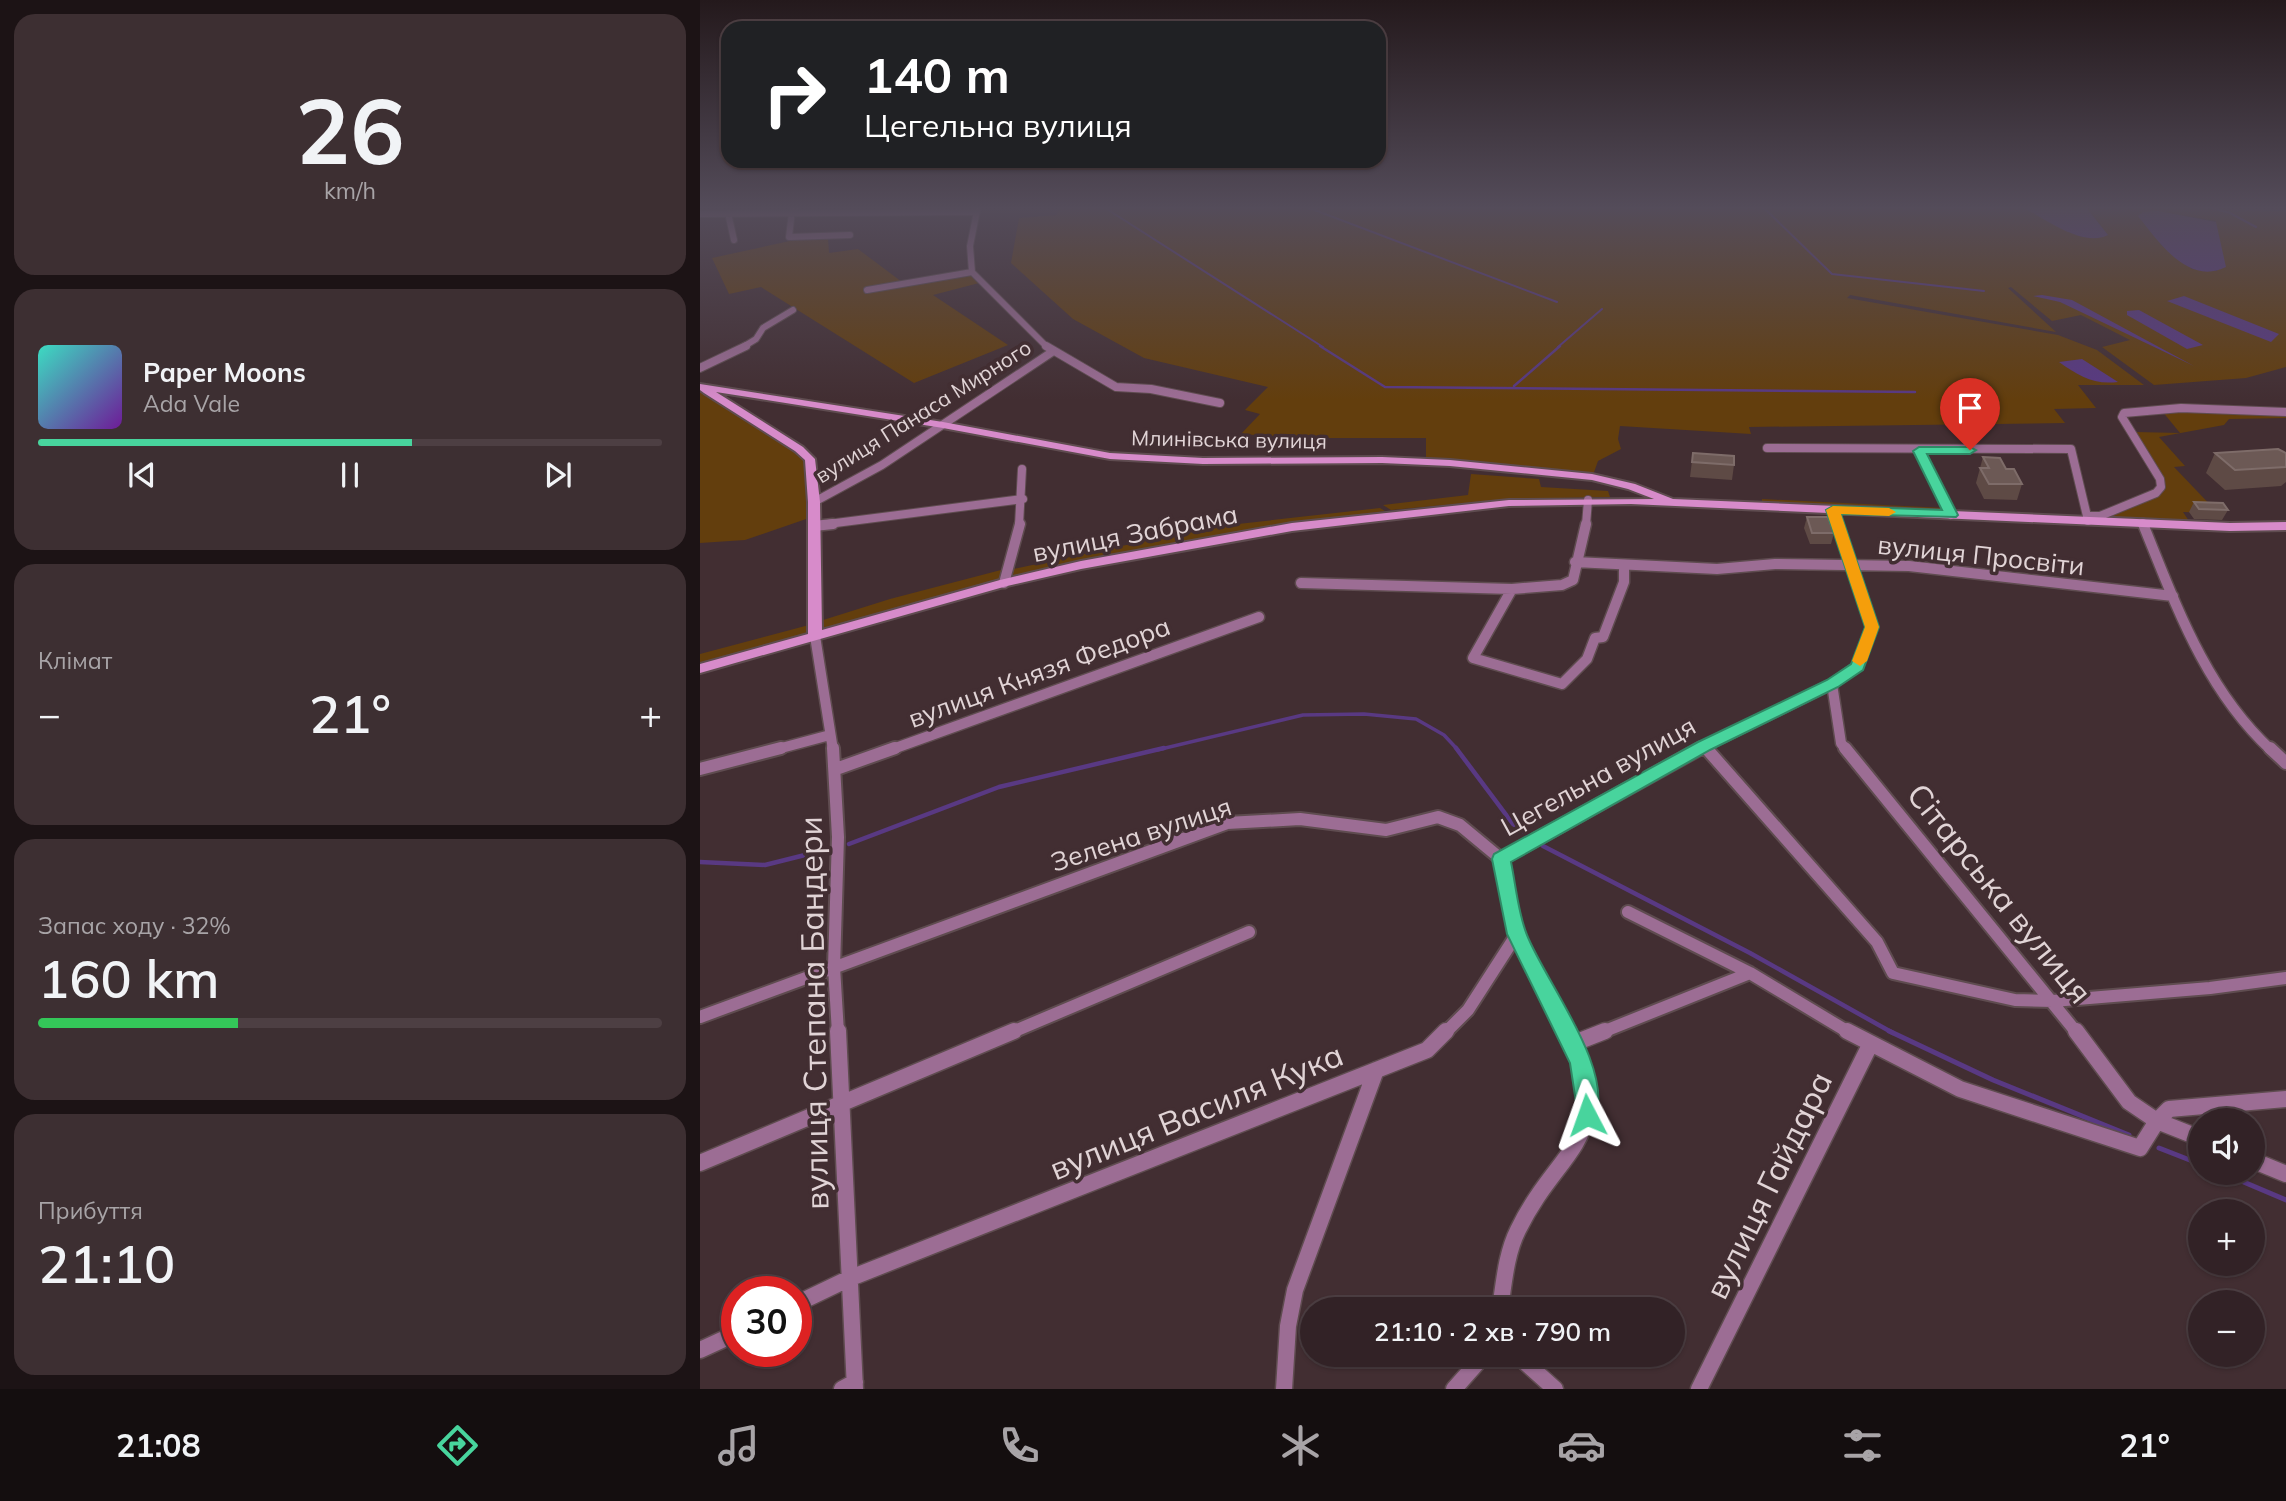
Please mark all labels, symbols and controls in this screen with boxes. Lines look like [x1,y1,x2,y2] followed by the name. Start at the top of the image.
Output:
[864,44,1010,105] text: 140 m
[749,49,840,140] icon: right
[295,73,405,187] text: 26
[864,105,1132,145] text: Цегельна вулиця
[324,176,376,205] text: km/h
[810,334,1036,488] street label: вулиця Панаса Мирного
[143,356,306,389] text: Paper Moons
[1940,378,2000,450] pin
[143,389,240,418] text: Ada Vale
[1951,389,1989,427] icon: arrive
[1131,424,1327,454] street label: Млинівська вулиця
[123,456,161,494] icon: previous
[331,456,369,494] icon: pause
[539,456,577,494] icon: next
[1030,497,1240,569] street label: вулиця Забрама
[1876,528,2086,582] street label: вулиця Просвіти
[904,609,1174,735] street label: вулиця Князя Федора
[38,646,112,675] text: Клімат
[309,681,391,746] text: 21°
[38,690,61,738] text: −
[639,690,662,738] text: +
[1495,709,1701,843] street label: Цегельна вулиця
[1899,775,2101,1011] street label: Сітарська вулиця
[1047,789,1235,879] street label: Зелена вулиця
[790,816,836,1210] street label: вулиця Степана Бандери
[38,911,231,940] text: Запас ходу · 32%
[38,946,219,1011] text: 160 km
[1043,1034,1349,1188] street label: вулиця Василя Кука
[1696,1065,1840,1305] street label: вулиця Гайдара
[1550,1078,1624,1152] position arrow
[2188,1108,2265,1367] map controls
[2188,1108,2265,1185] button: sound
[38,1196,143,1225] text: Прибуття
[2188,1199,2265,1276] button: +
[38,1231,175,1296] text: 21:10
[721,1276,812,1367] speed limit sign: 30
[2188,1290,2265,1367] button: −
[1374,1315,1611,1348] text: 21:10 · 2 хв · 790 m
[433,1421,482,1470] icon: directions
[714,1421,763,1470] icon: music
[995,1421,1044,1470] icon: phone
[1276,1421,1325,1470] icon: climate
[1557,1421,1606,1470] icon: car
[1838,1421,1887,1470] icon: filters
[116,1425,201,1465] text: 21:08
[2119,1425,2170,1465] text: 21°

